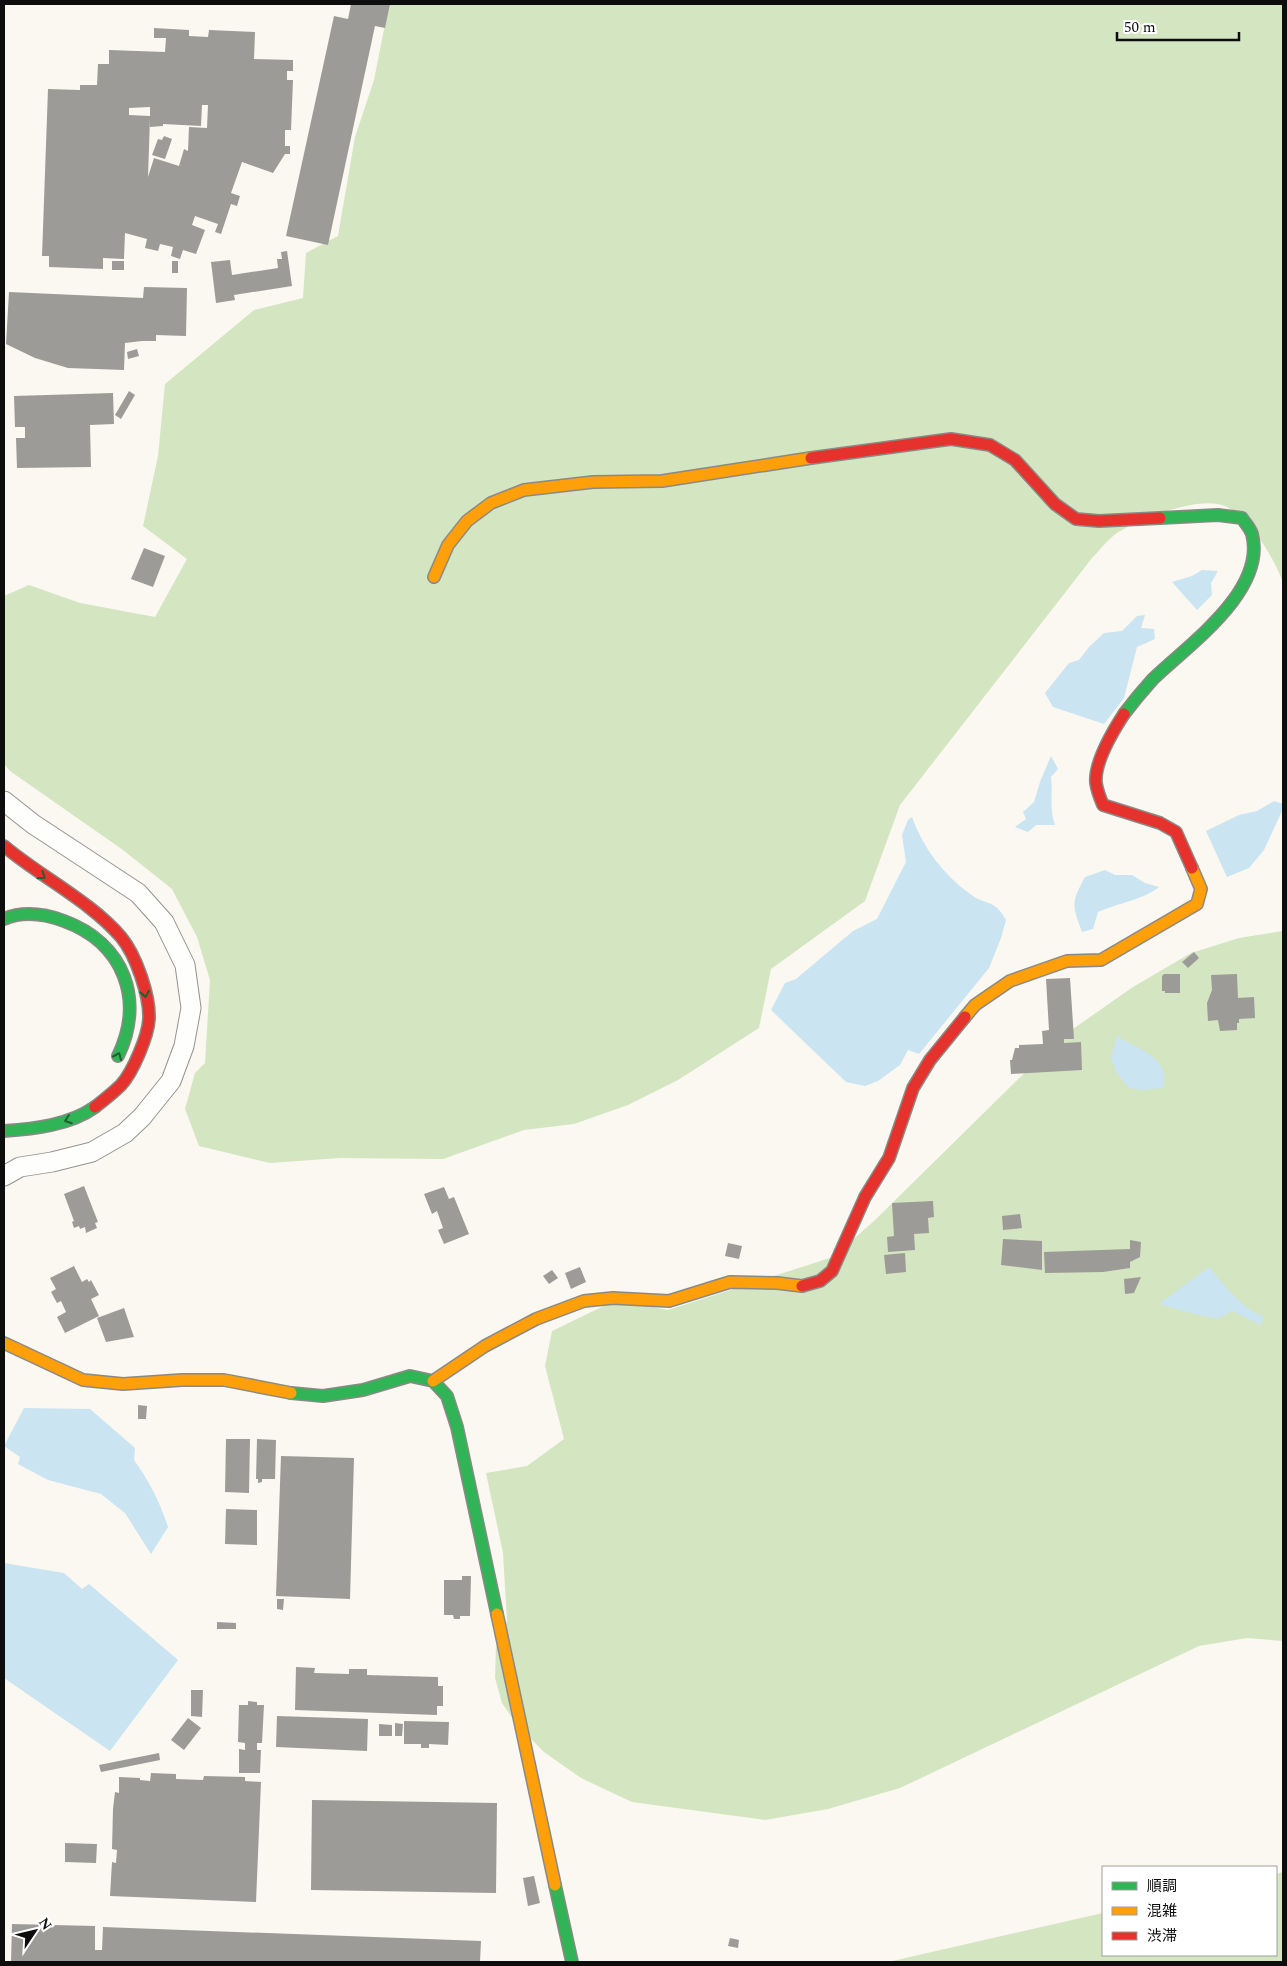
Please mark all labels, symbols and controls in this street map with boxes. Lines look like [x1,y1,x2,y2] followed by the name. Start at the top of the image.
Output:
[1117,10,1240,42] scale bar
[1124,16,1156,39] text: 50 m
[37,870,46,879] one-way arrow
[140,990,150,998] one-way arrow
[112,1052,123,1061] one-way arrow
[64,1114,73,1124] one-way arrow
[1102,1866,1277,1956] legend
[1147,1875,1177,1898] text: 順調
[1147,1900,1177,1923] text: 混雑
[10,1906,60,1956] north arrow
[33,1913,57,1935] text: N
[1147,1925,1177,1948] text: 渋滞

